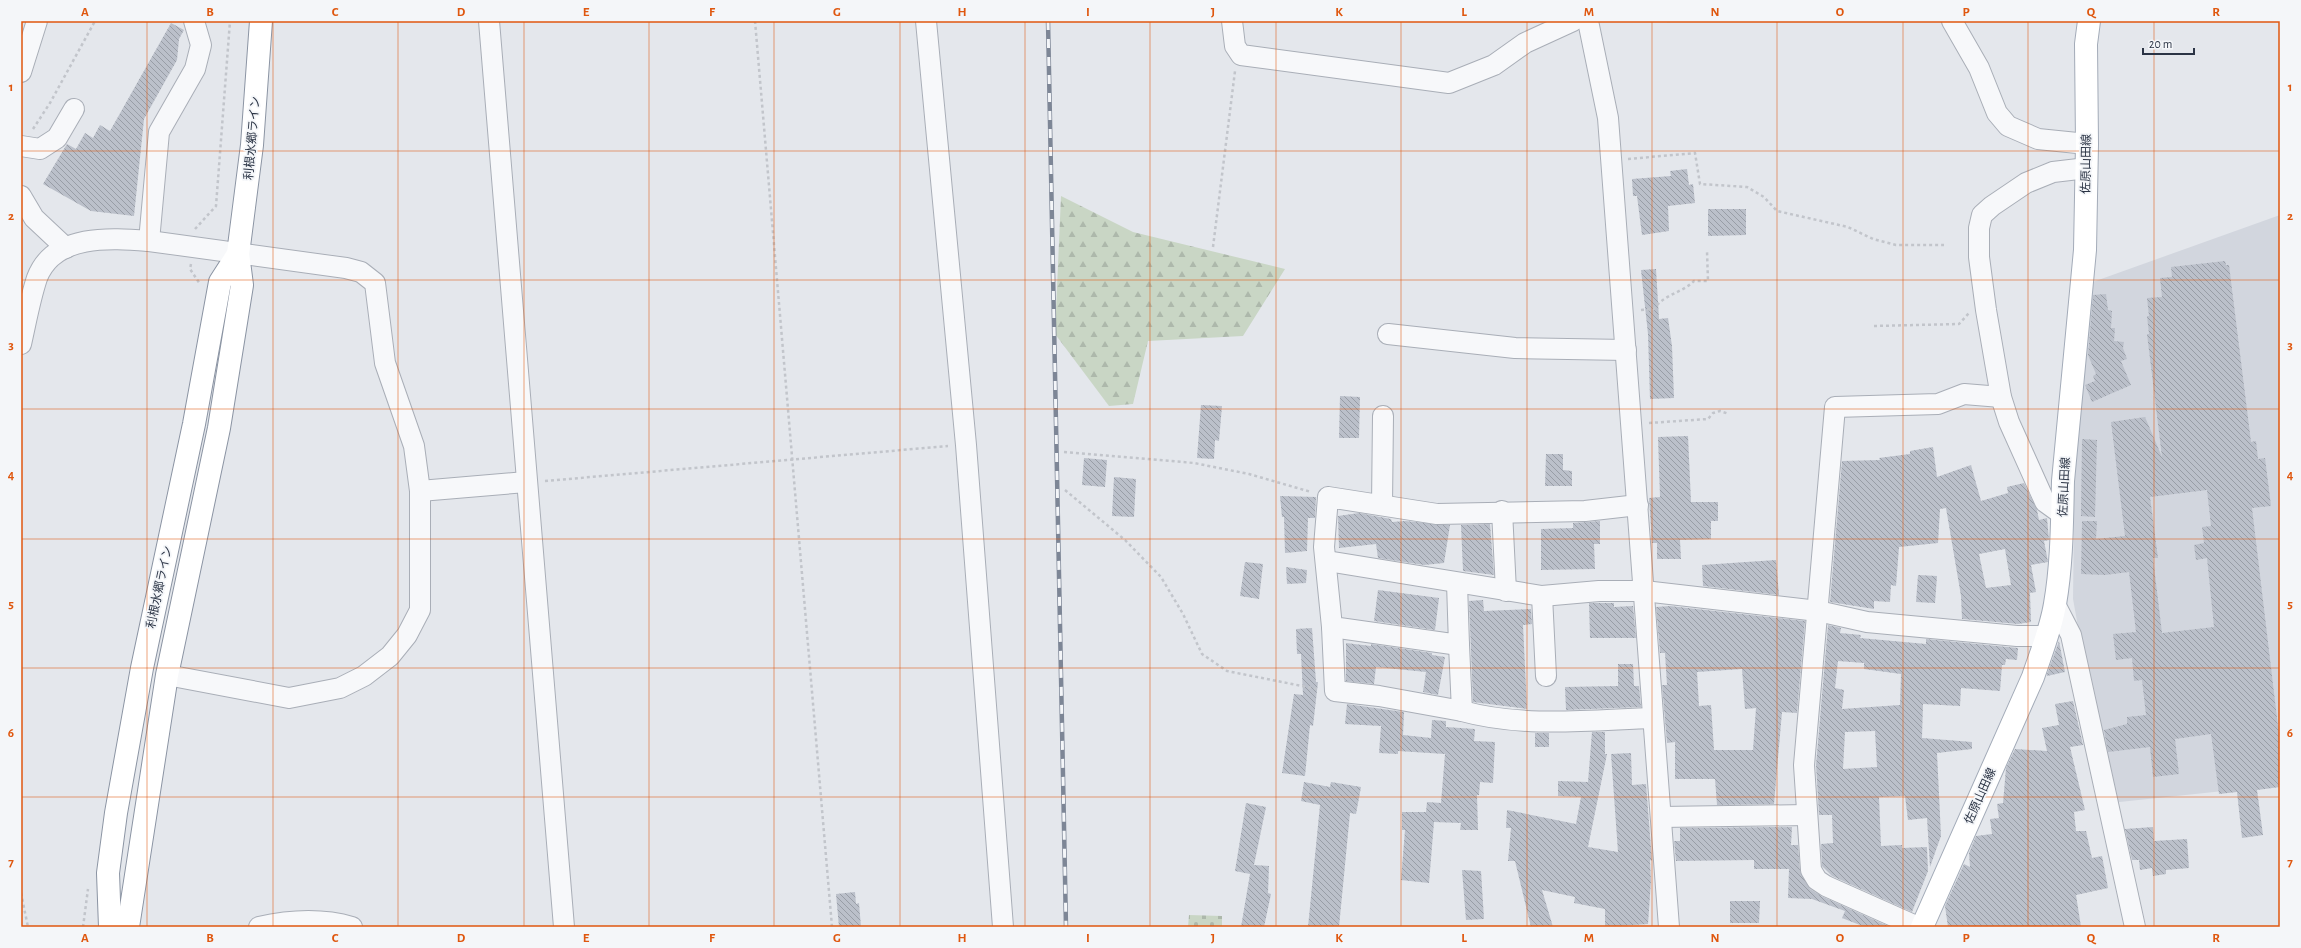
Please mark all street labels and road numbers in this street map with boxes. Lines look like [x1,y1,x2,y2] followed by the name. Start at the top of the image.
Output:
[241,96,262,180] street label: 利根水郷ライン
[2078,134,2093,194] street label: 佐原山田線
[2055,457,2072,517] street label: 佐原山田線
[143,544,174,629] street label: 利根水郷ライン
[1961,766,1998,826] street label: 佐原山田線

